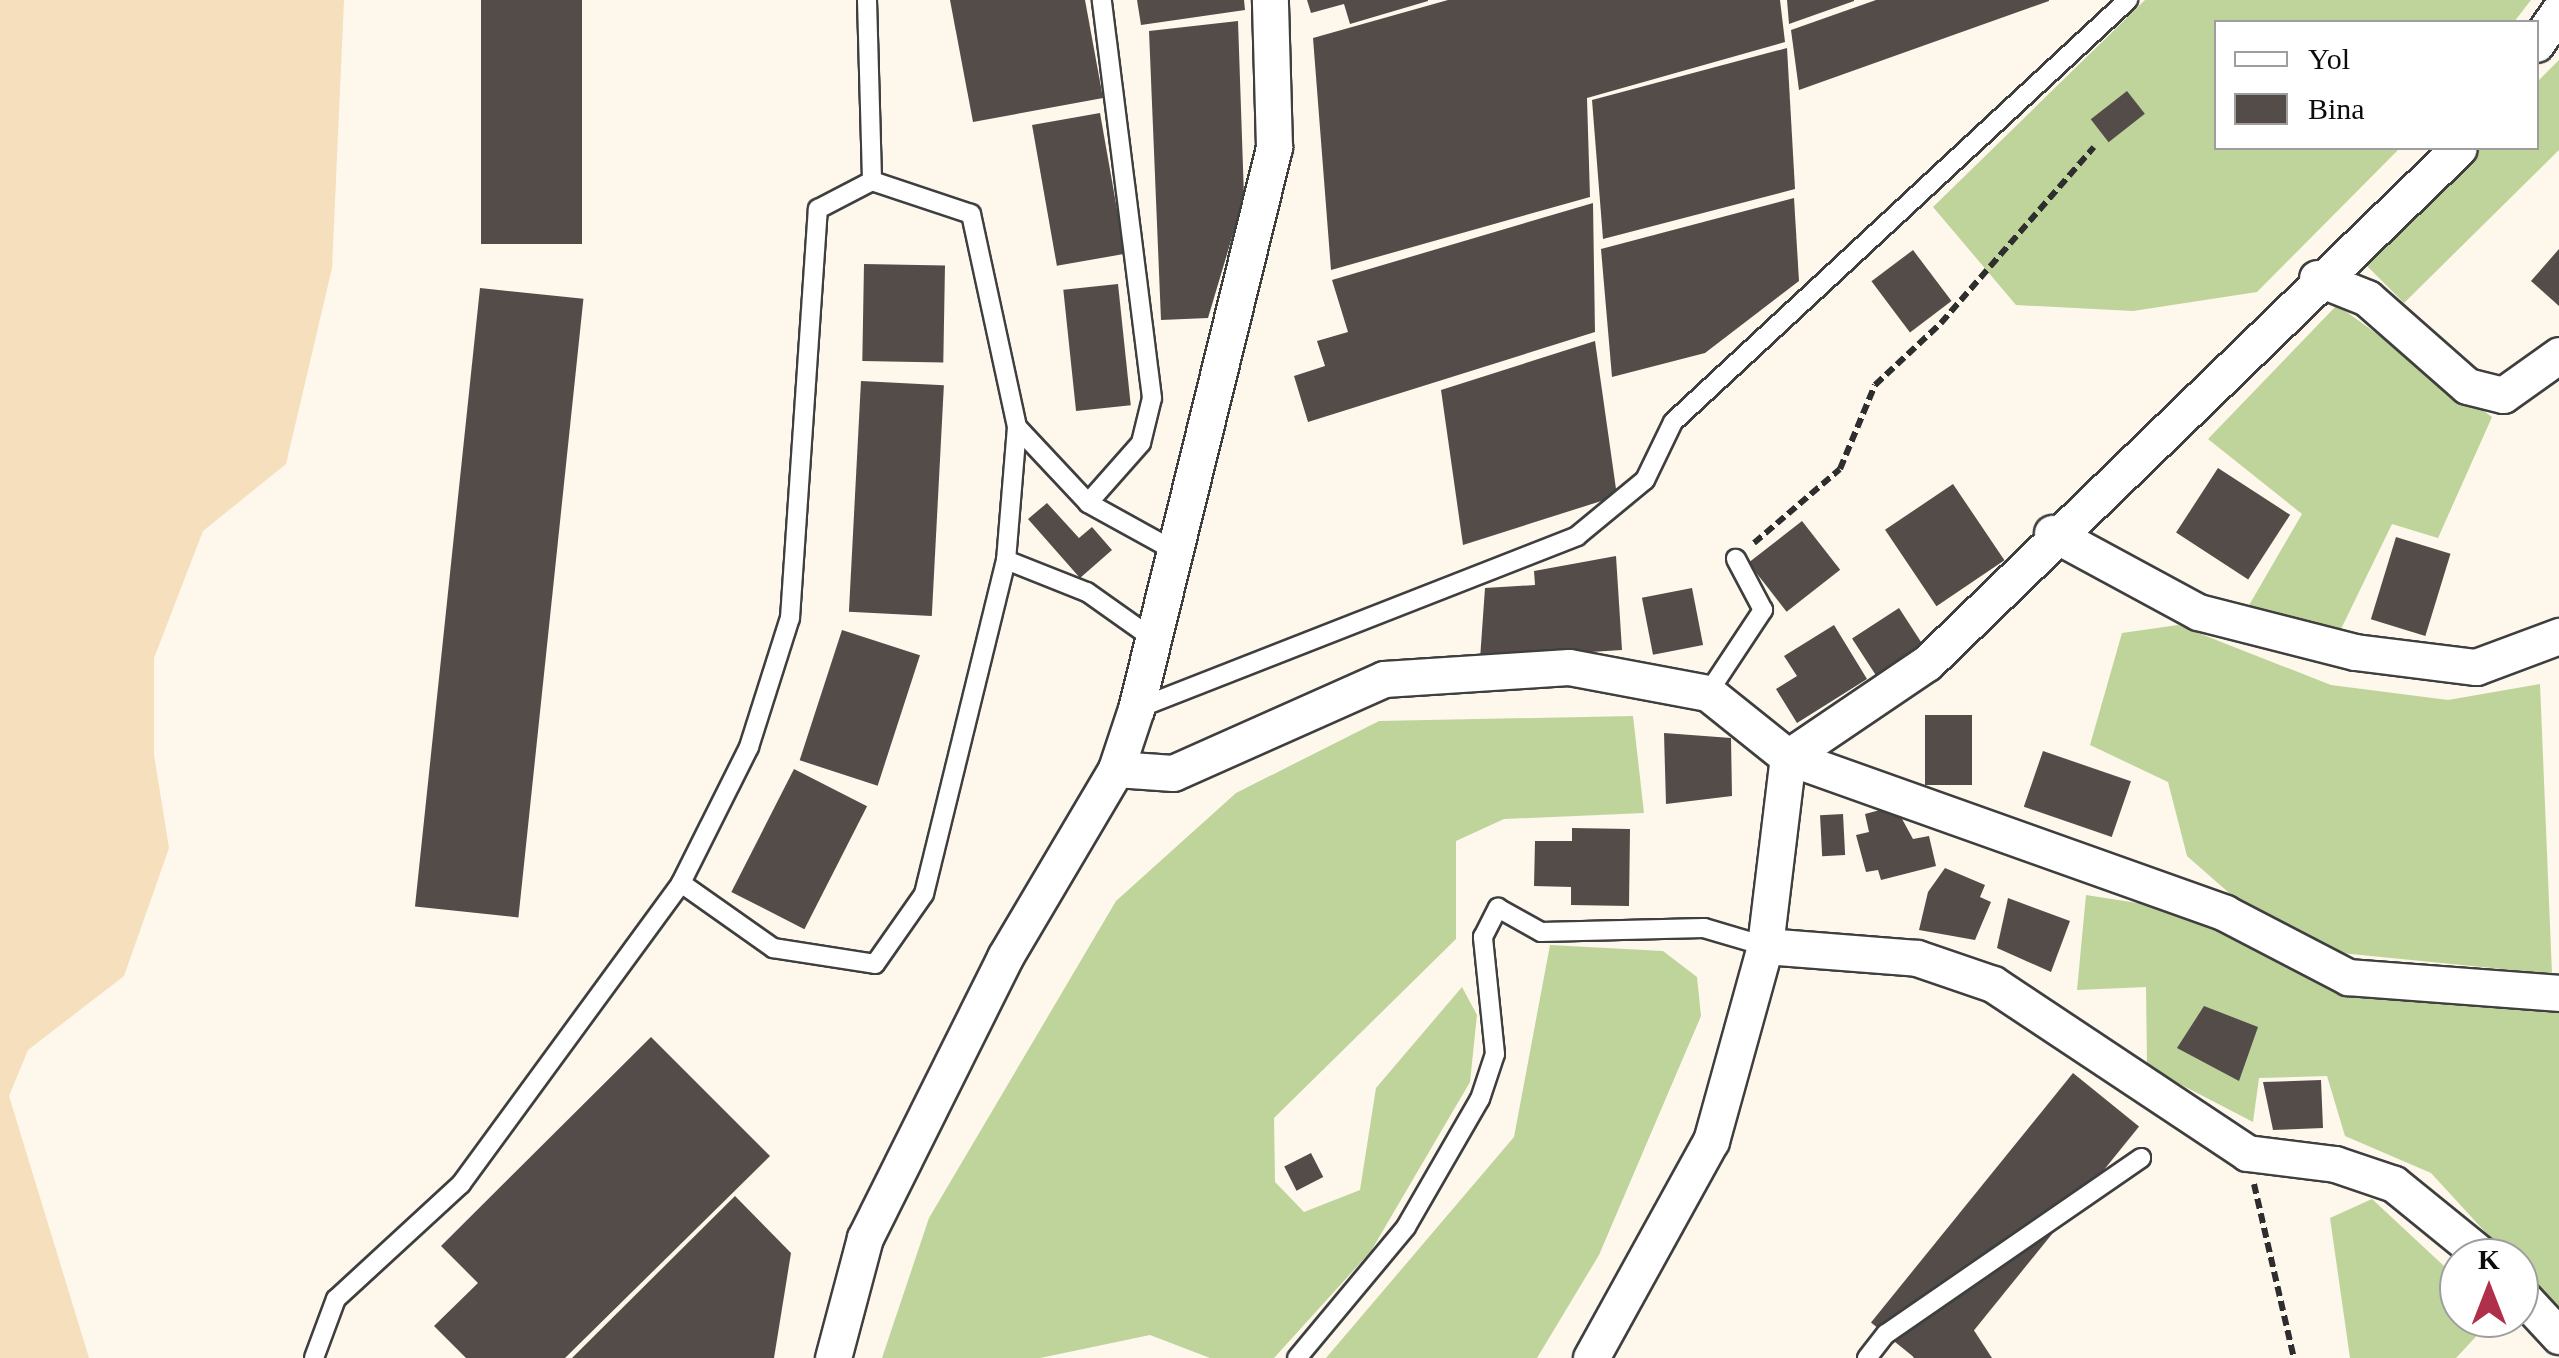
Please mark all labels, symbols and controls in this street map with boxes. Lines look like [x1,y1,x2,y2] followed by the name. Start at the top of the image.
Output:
[2214,20,2539,150] legend
[2308,42,2350,75] text: Yol
[2308,92,2365,125] text: Bina
[2439,1238,2539,1338] north arrow
[2478,1244,2500,1275] text: K

